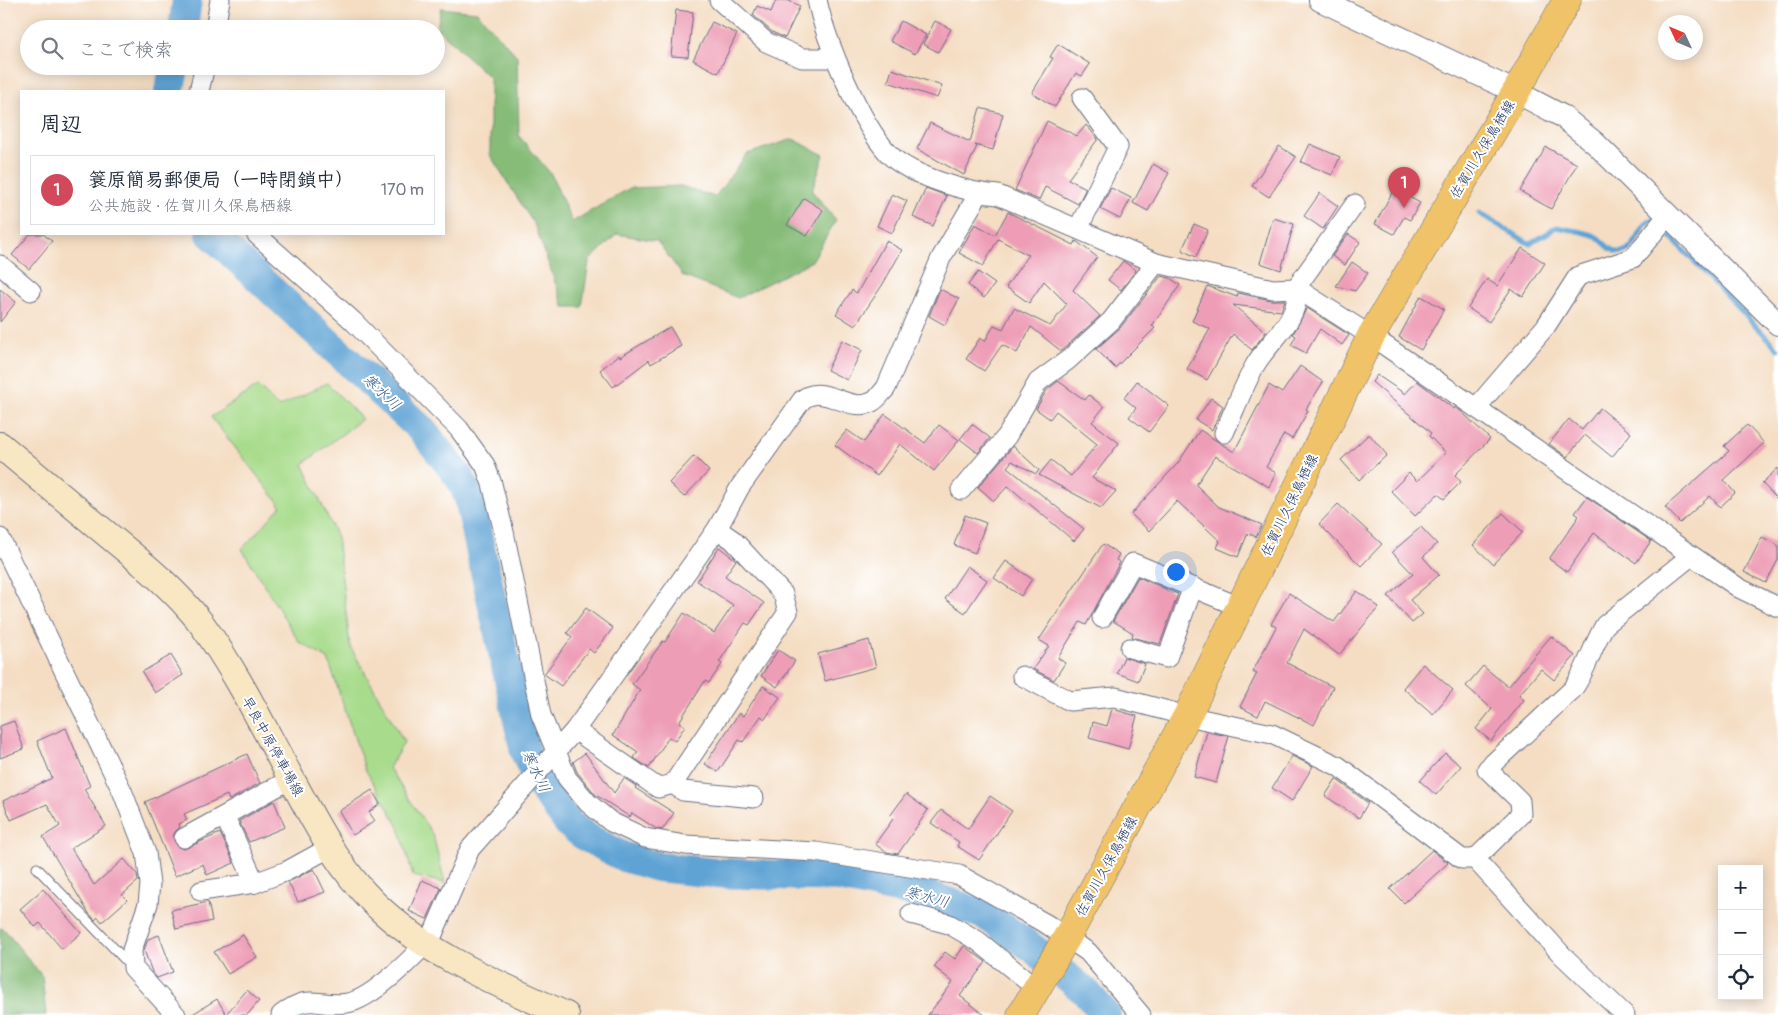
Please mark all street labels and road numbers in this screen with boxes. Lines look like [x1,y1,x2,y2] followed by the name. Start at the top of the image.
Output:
[1446,97,1519,202] street label: 佐賀川久保鳥栖線
[1257,451,1322,559] street label: 佐賀川久保鳥栖線
[238,693,307,799] street label: 早良中原停車場線
[1072,813,1141,919] street label: 佐賀川久保鳥栖線

